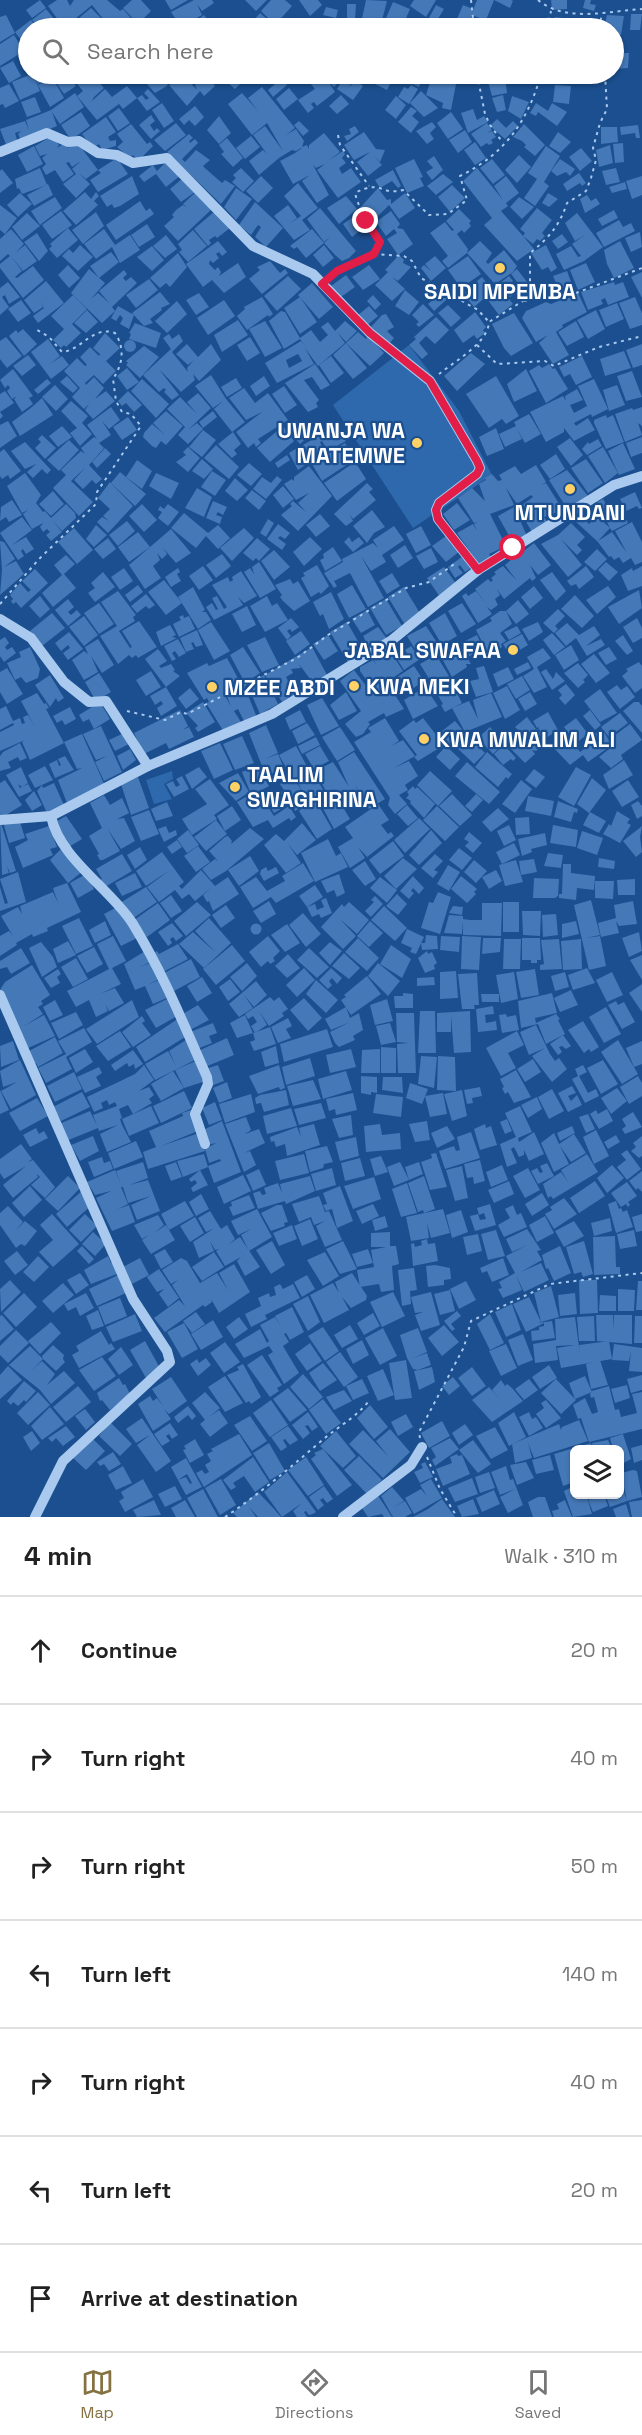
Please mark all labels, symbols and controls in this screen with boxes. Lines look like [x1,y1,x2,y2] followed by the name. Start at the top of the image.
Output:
[18,18,624,84] search box
[39,35,72,68] icon: search
[87,37,214,65] text: Search here
[352,207,378,233] route end
[493,261,507,275] marker: SAIDI MPEMBA
[424,277,576,305] place label: SAIDI MPEMBA
[277,416,405,469] place label: UWANJA WA MATEMWE
[410,436,424,450] marker: UWANJA WA MATEMWE
[563,482,577,496] marker: MTUNDANI
[515,498,625,526] place label: MTUNDANI
[499,534,525,560] route start
[344,636,501,664] place label: JABAL SWAFAA
[506,643,520,657] marker: JABAL SWAFAA
[366,672,470,700] place label: KWA MEKI
[224,673,335,701] place label: MZEE ABDI
[347,679,361,693] marker: KWA MEKI
[205,680,219,694] marker: MZEE ABDI
[436,725,615,753] place label: KWA MWALIM ALI
[417,732,431,746] marker: KWA MWALIM ALI
[247,760,377,813] place label: TAALIM SWAGHIRINA
[228,780,242,794] marker: TAALIM SWAGHIRINA
[570,1445,624,1499] map controls
[570,1445,624,1499] button: layers
[24,1539,92,1573] text: 4 min
[504,1543,618,1569] text: Walk · 310 m
[24,1634,57,1667] icon: ahead
[81,1636,177,1664] text: Continue
[571,1637,618,1663] text: 20 m
[24,1742,57,1775] icon: right
[81,1744,186,1772] text: Turn right
[570,1745,618,1771] text: 40 m
[24,1850,57,1883] icon: right
[81,1852,186,1880] text: Turn right
[571,1853,618,1879] text: 50 m
[24,1958,57,1991] icon: left
[81,1960,171,1988] text: Turn left
[562,1961,618,1987] text: 140 m
[24,2066,57,2099] icon: right
[81,2068,186,2096] text: Turn right
[570,2069,618,2095] text: 40 m
[24,2174,57,2207] icon: left
[81,2176,171,2204] text: Turn left
[571,2177,618,2203] text: 20 m
[24,2282,57,2315] icon: arrive
[81,2284,298,2312] text: Arrive at destination
[81,2366,114,2423] tab: Map
[275,2366,354,2423] tab: Directions
[515,2366,561,2423] tab: Saved

